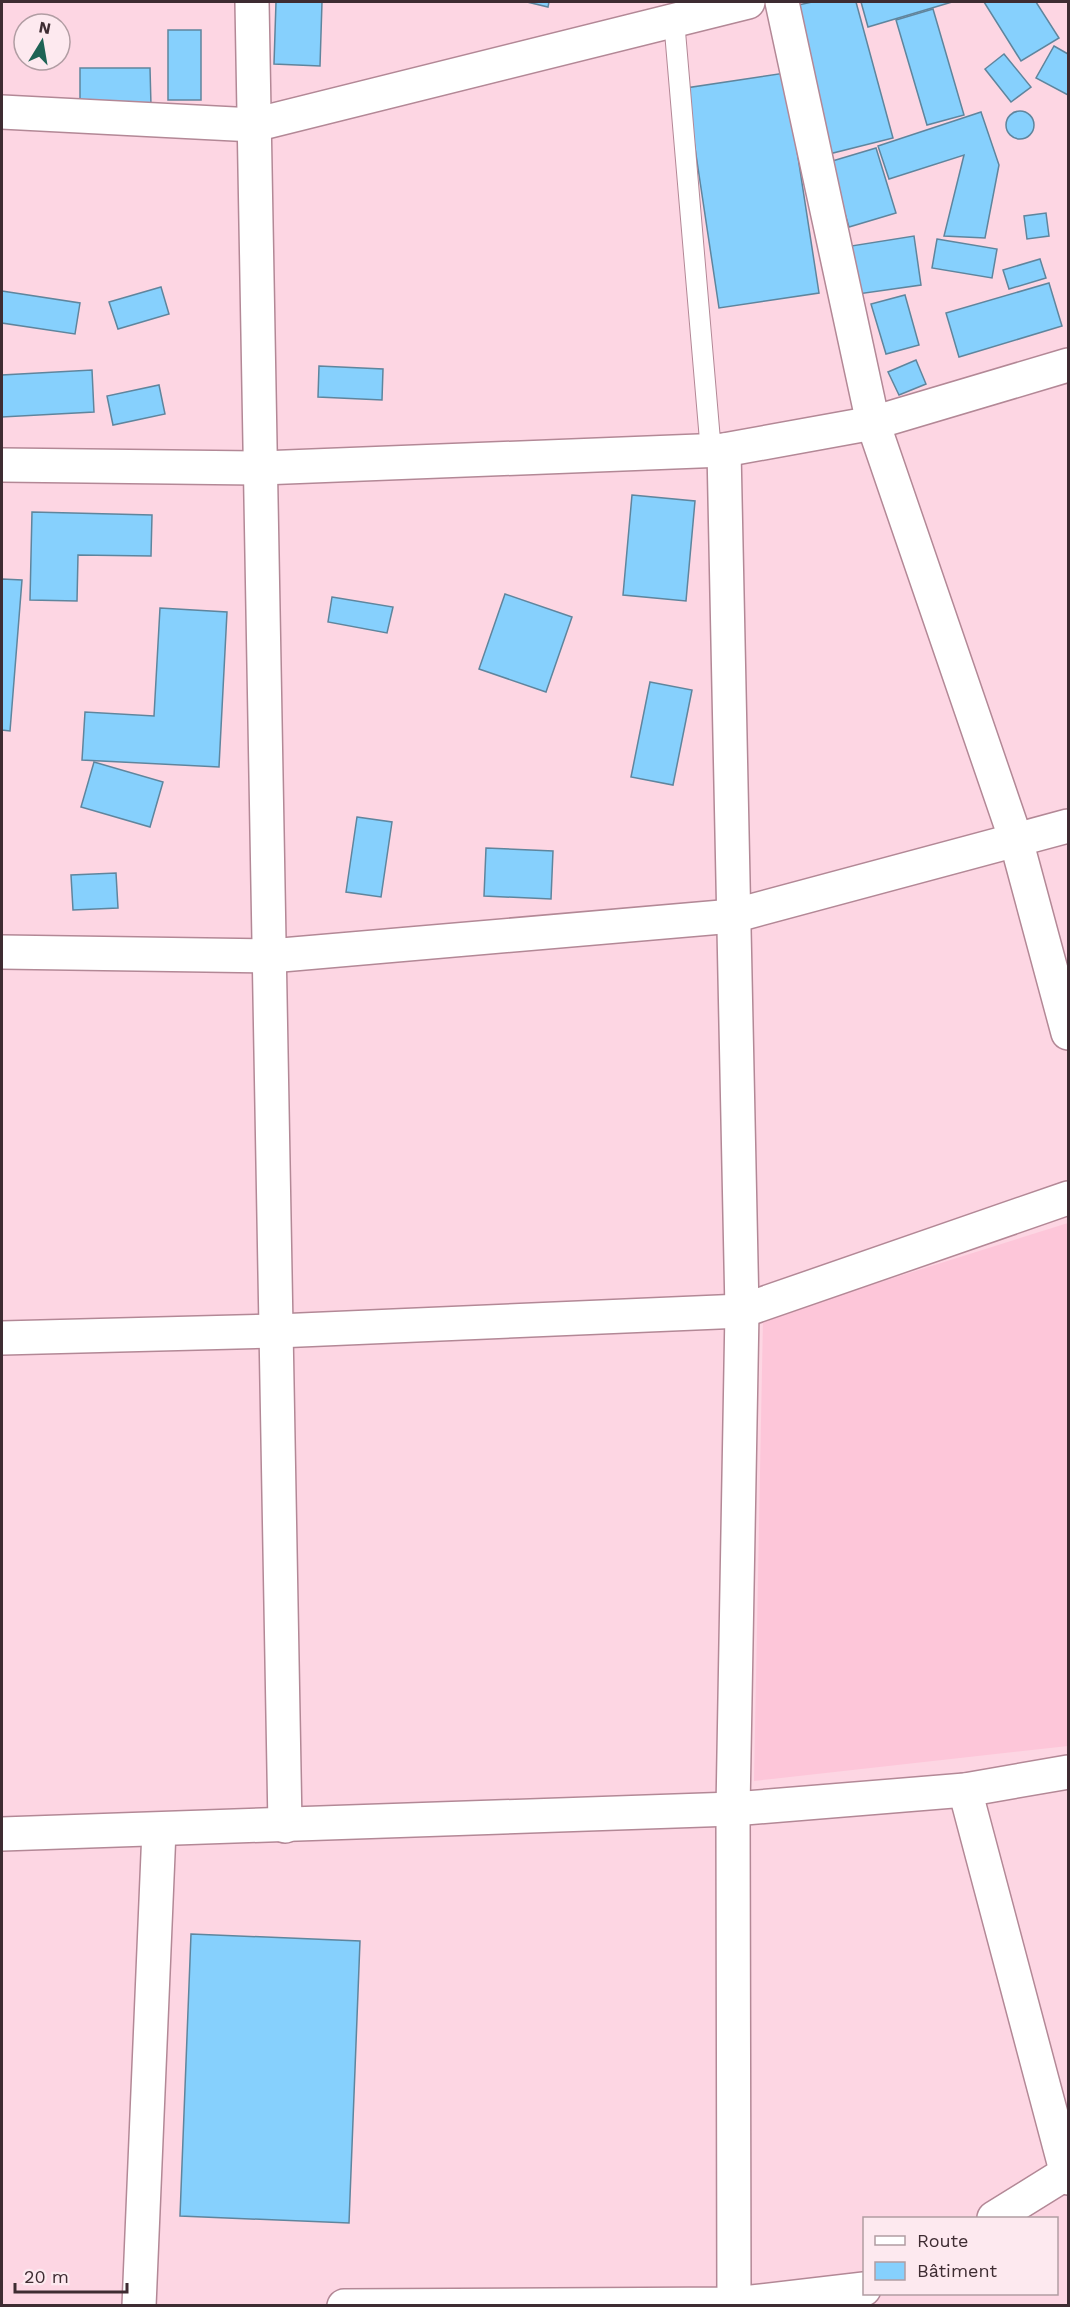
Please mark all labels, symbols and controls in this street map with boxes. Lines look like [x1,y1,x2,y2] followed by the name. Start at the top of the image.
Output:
[12,12,72,72] north arrow
[37,17,52,38] text: N
[863,2217,1058,2295] legend
[917,2230,969,2251] text: Route
[15,2256,128,2294] scale bar
[917,2260,997,2281] text: Bâtiment
[24,2266,69,2287] text: 20 m

